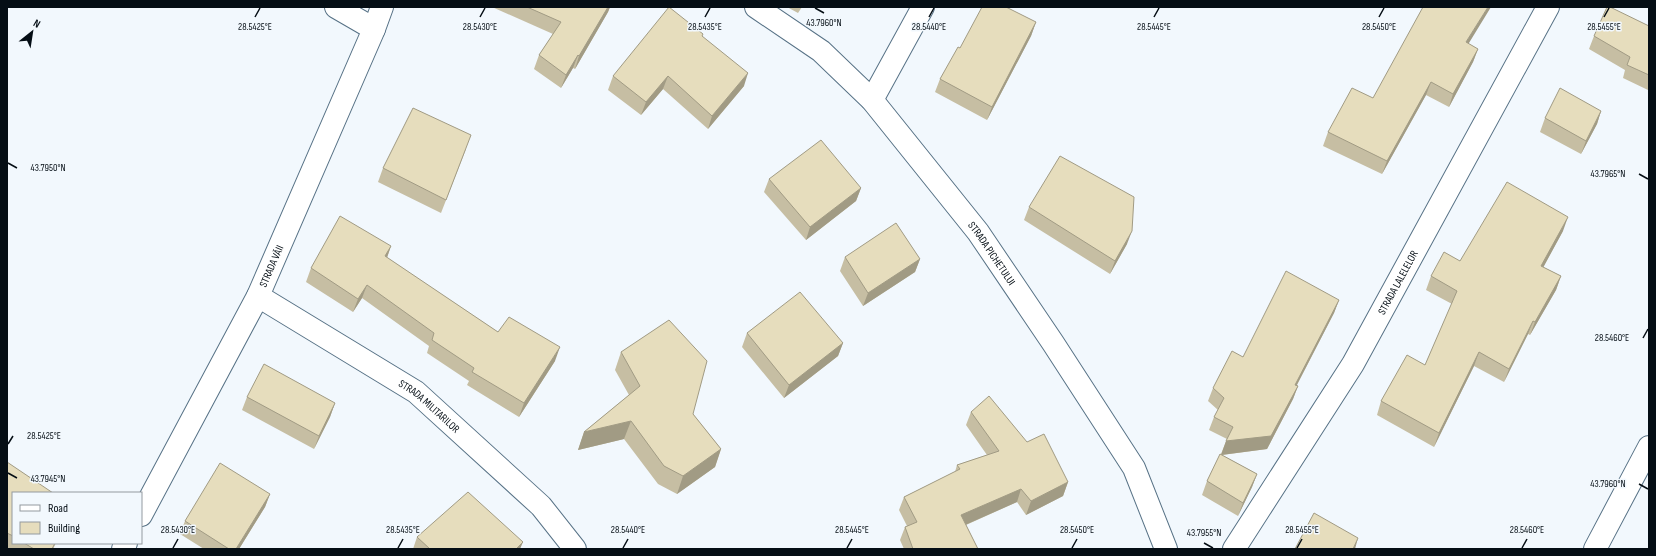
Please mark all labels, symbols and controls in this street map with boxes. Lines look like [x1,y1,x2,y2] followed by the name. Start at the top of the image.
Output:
[12,12,52,52] north arrow
[31,17,43,31] text: N
[806,17,842,29] text: 43.7960°N
[238,21,272,33] text: 28.5425°E
[463,21,497,33] text: 28.5430°E
[688,21,722,33] text: 28.5435°E
[912,21,946,33] text: 28.5440°E
[1137,21,1171,33] text: 28.5445°E
[1362,21,1396,33] text: 28.5450°E
[1587,21,1621,33] text: 28.5455°E
[31,162,65,174] text: 43.7950°N
[1591,168,1625,180] text: 43.7965°N
[966,219,1019,288] street label: STRADA PICHETULUI
[256,243,286,289] street label: STRADA VĂII
[1375,248,1420,317] street label: STRADA LALELELOR
[1595,332,1629,344] text: 28.5460°E
[396,377,463,435] street label: STRADA MILITARILOR
[27,430,61,442] text: 28.5425°E
[31,473,65,485] text: 43.7945°N
[1590,478,1626,490] text: 43.7960°N
[12,492,142,544] legend
[48,501,68,516] text: Road
[48,521,80,536] text: Building
[161,524,195,536] text: 28.5430°E
[386,524,420,536] text: 28.5435°E
[611,524,645,536] text: 28.5440°E
[835,524,869,536] text: 28.5445°E
[1060,524,1094,536] text: 28.5450°E
[1285,524,1319,536] text: 28.5455°E
[1510,524,1544,536] text: 28.5460°E
[1187,527,1221,539] text: 43.7955°N

